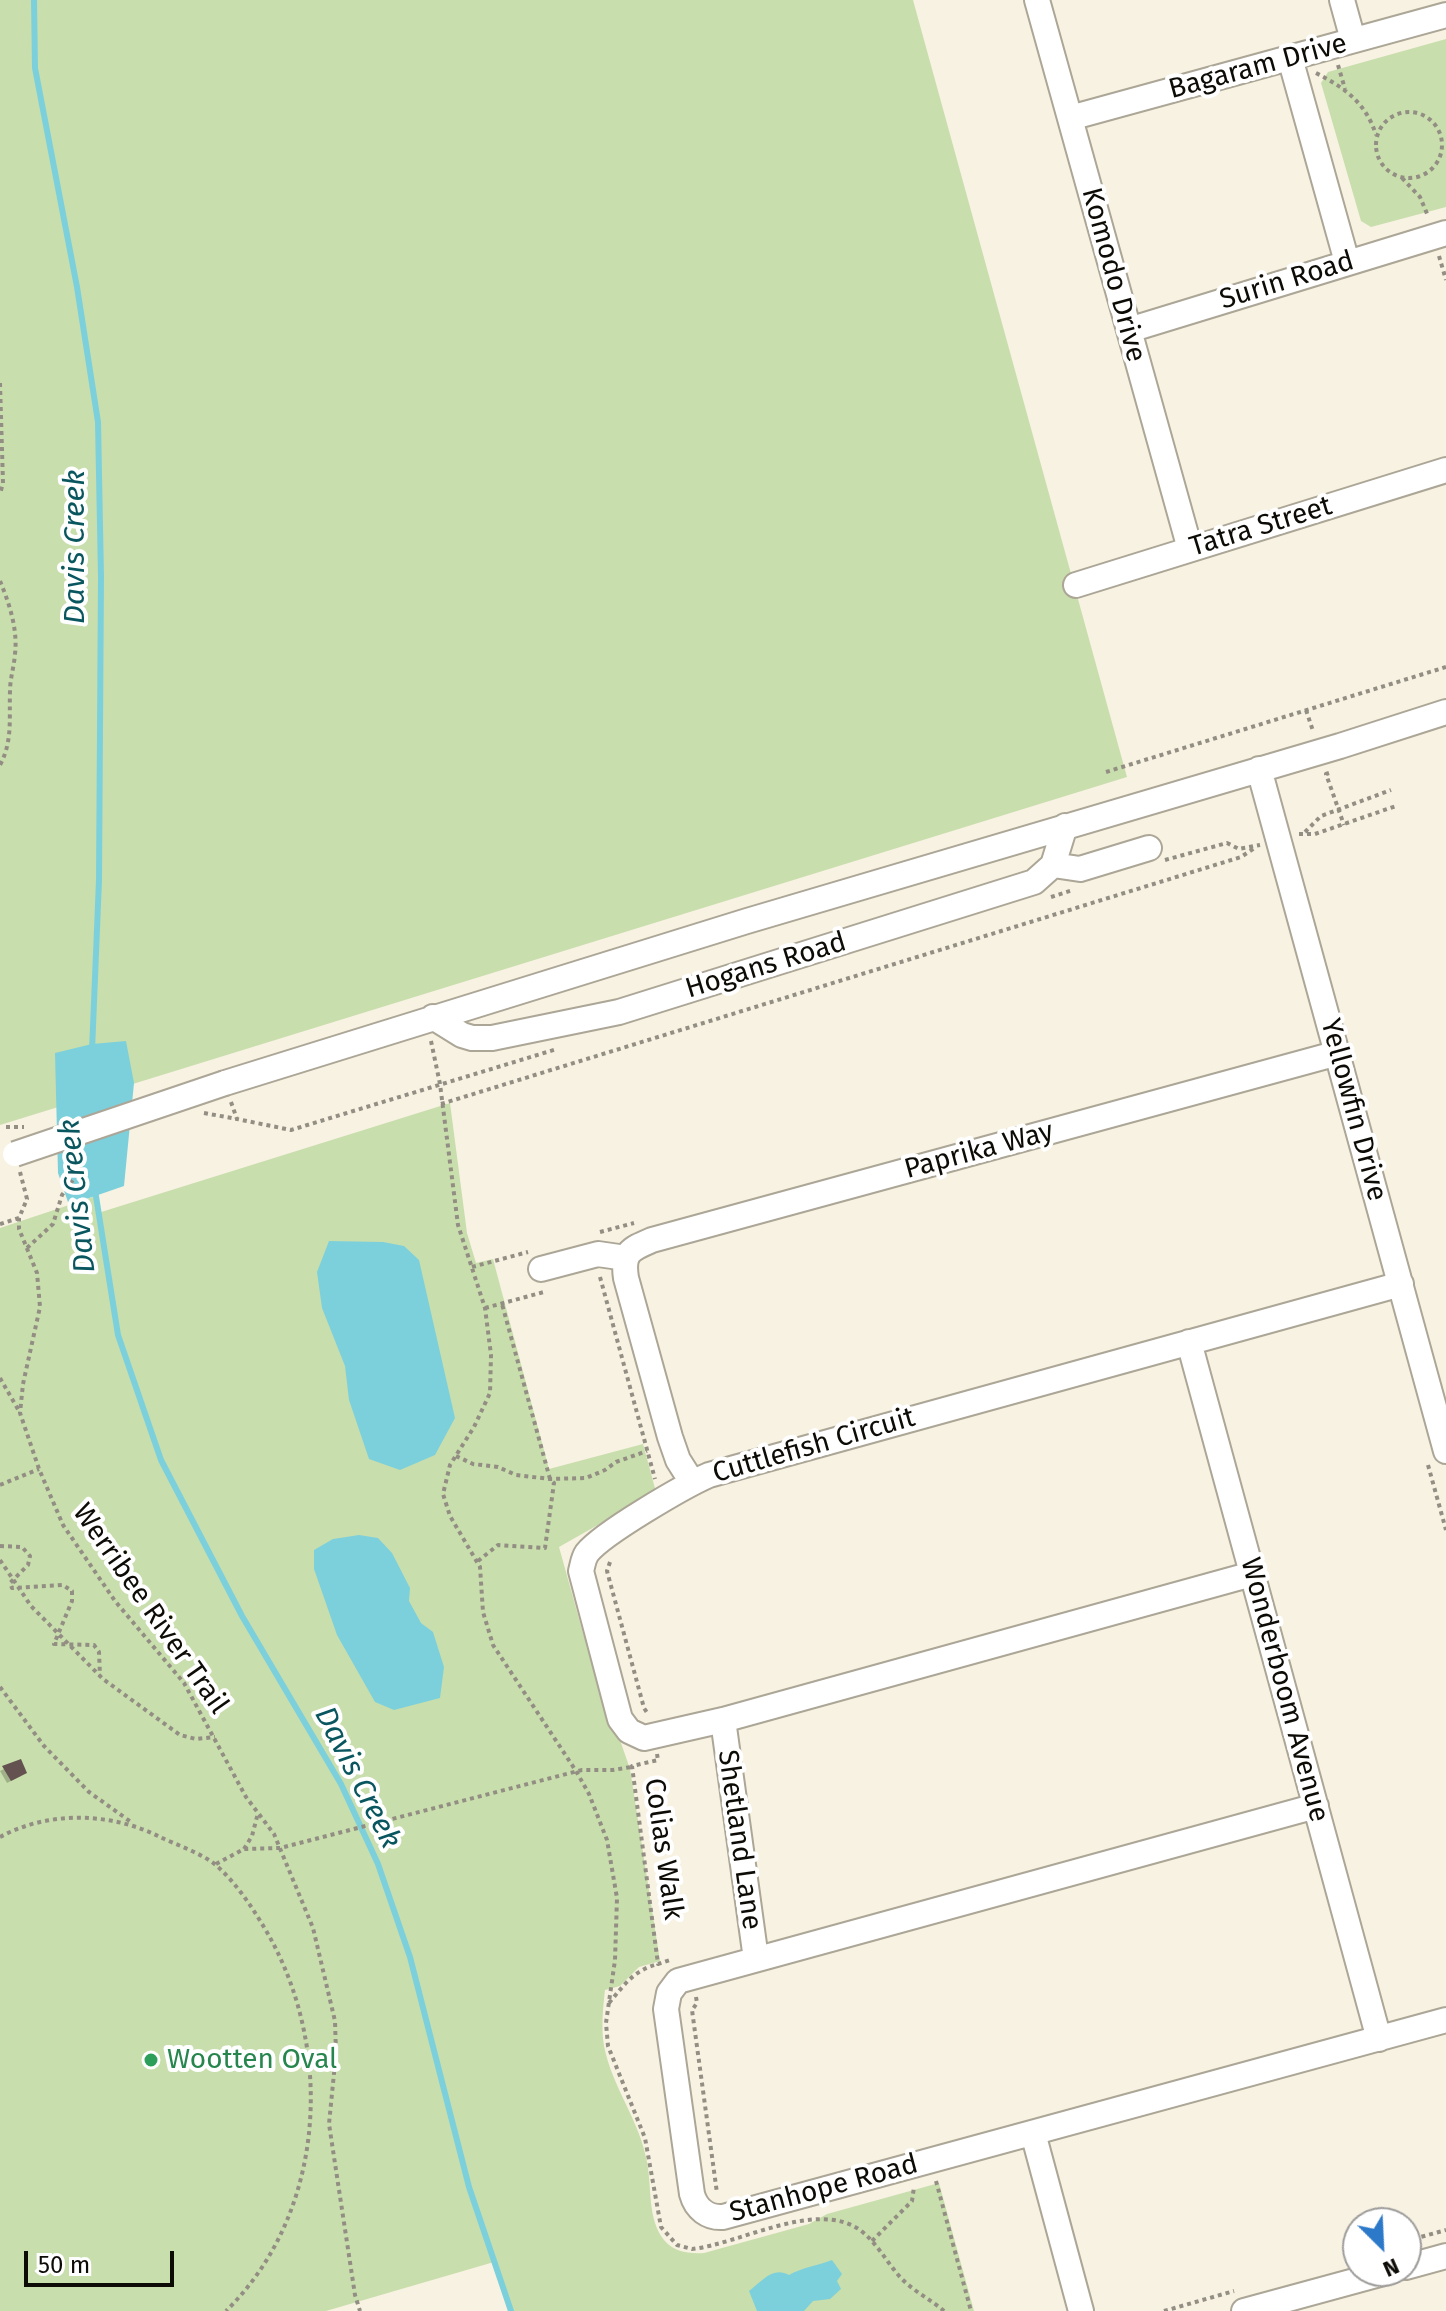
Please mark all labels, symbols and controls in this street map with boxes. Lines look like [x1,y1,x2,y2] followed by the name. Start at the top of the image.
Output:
[1165,27,1351,107] street label: Bagaram Drive
[1074,184,1152,366] street label: Komodo Drive
[1216,245,1358,317] street label: Surin Road
[58,470,94,624] water label: Davis Creek
[1186,489,1336,565] street label: Tatra Street
[682,926,850,1006] street label: Hogans Road
[1313,1015,1393,1205] street label: Yellowfin Drive
[901,1115,1057,1187] street label: Paprika Way
[52,1117,104,1275] water label: Davis Creek
[709,1401,919,1491] street label: Cuttlefish Circuit
[65,1497,235,1721] street label: Werribee River Trail
[1233,1554,1335,1826] street label: Wonderboom Avenue
[306,1701,408,1855] water label: Davis Creek
[710,1748,768,1932] street label: Shetland Lane
[636,1776,690,1922] street label: Colias Walk
[167,2043,337,2077] place label: Wootten Oval
[142,2051,160,2069] marker: Wootten Oval
[726,2148,922,2230] street label: Stanhope Road
[1342,2207,1422,2287] north arrow
[28,2235,178,2285] scale bar
[38,2251,90,2279] text: 50 m
[1379,2252,1403,2283] text: N

